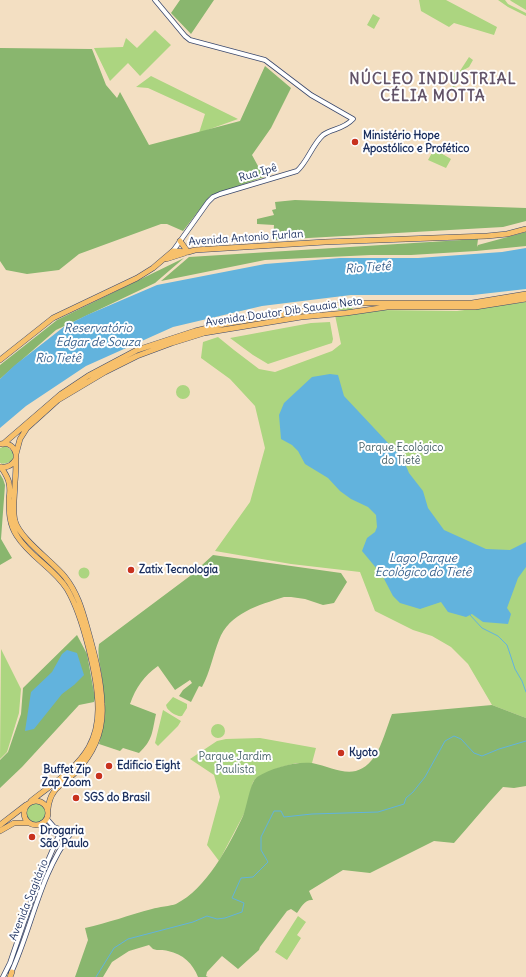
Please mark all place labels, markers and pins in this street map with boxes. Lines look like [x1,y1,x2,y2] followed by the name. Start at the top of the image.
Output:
[363,129,469,155] place label: Ministério Hope Apostólico e Profético
[350,137,360,147] marker: Ministério Hope Apostólico e Profético
[139,563,218,577] place label: Zatix Tecnologia
[126,565,136,575] marker: Zatix Tecnologia
[349,746,378,760] place label: Kyoto
[336,748,346,758] marker: Kyoto
[117,759,180,773] place label: Edificio Eight
[104,761,114,771] marker: Edificio Eight
[42,763,91,789] place label: Buffet Zip Zap Zoom
[94,771,104,781] marker: Buffet Zip Zap Zoom
[84,791,150,805] place label: SGS do Brasil
[71,793,81,803] marker: SGS do Brasil
[40,824,89,850] place label: Drogaria São Paulo
[27,832,37,842] marker: Drogaria São Paulo

